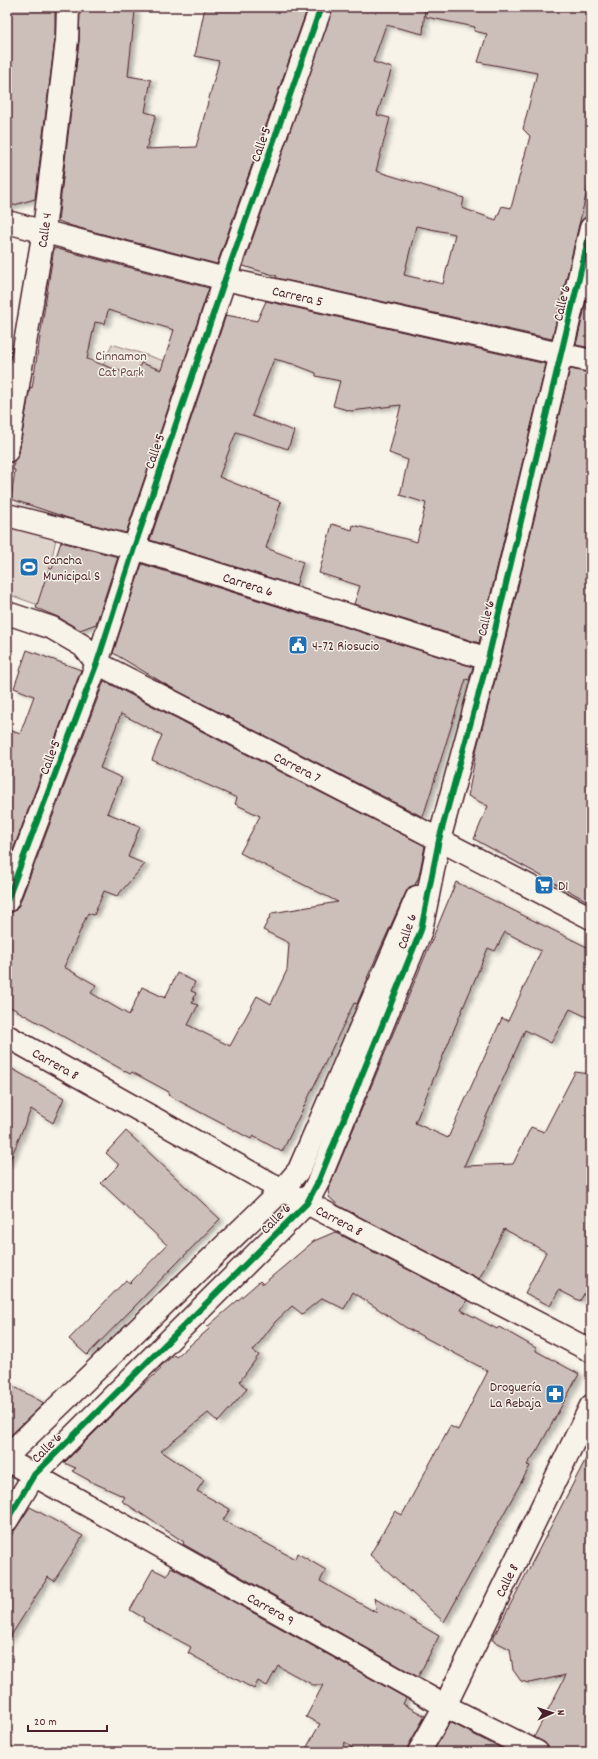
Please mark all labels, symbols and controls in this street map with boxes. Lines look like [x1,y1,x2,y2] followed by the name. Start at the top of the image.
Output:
[247,124,277,165] street label: Calle 5
[33,212,58,250] street label: Calle 4
[270,282,325,313] street label: Carrera 5
[549,283,577,323] street label: Calle 6
[95,347,147,383] park label: Cinnamon Cat Park
[141,431,171,472] street label: Calle 5
[43,551,100,587] place label: Cancha Municipal S
[18,556,40,578] sports icon: Cancha Municipal S
[220,568,276,603] street label: Carrera 6
[473,598,501,639] street label: Calle 6
[287,634,309,656] public building icon: 4-72 Riosucio
[312,637,379,657] place label: 4-72 Riosucio
[35,737,67,778] street label: Calle 5
[270,748,324,789] street label: Carrera 7
[533,874,555,896] supermarket icon: D1
[558,877,568,897] place label: D1
[393,911,423,952] street label: Calle 6
[28,1044,82,1086] street label: Carrera 8
[256,1199,296,1239] street label: Calle 6
[311,1201,366,1242] street label: Carrera 8
[490,1378,541,1414] place label: Droguería La Rebaja
[544,1383,566,1405] pharmacy icon: Droguería La Rebaja
[27,1428,67,1468] street label: Calle 6
[491,1560,525,1601] street label: Calle 8
[243,1589,298,1631] street label: Carrera 9
[532,1693,572,1733] north arrow
[28,1707,107,1733] scale bar
[552,1709,568,1716] text: N
[34,1714,57,1731] text: 20 m

